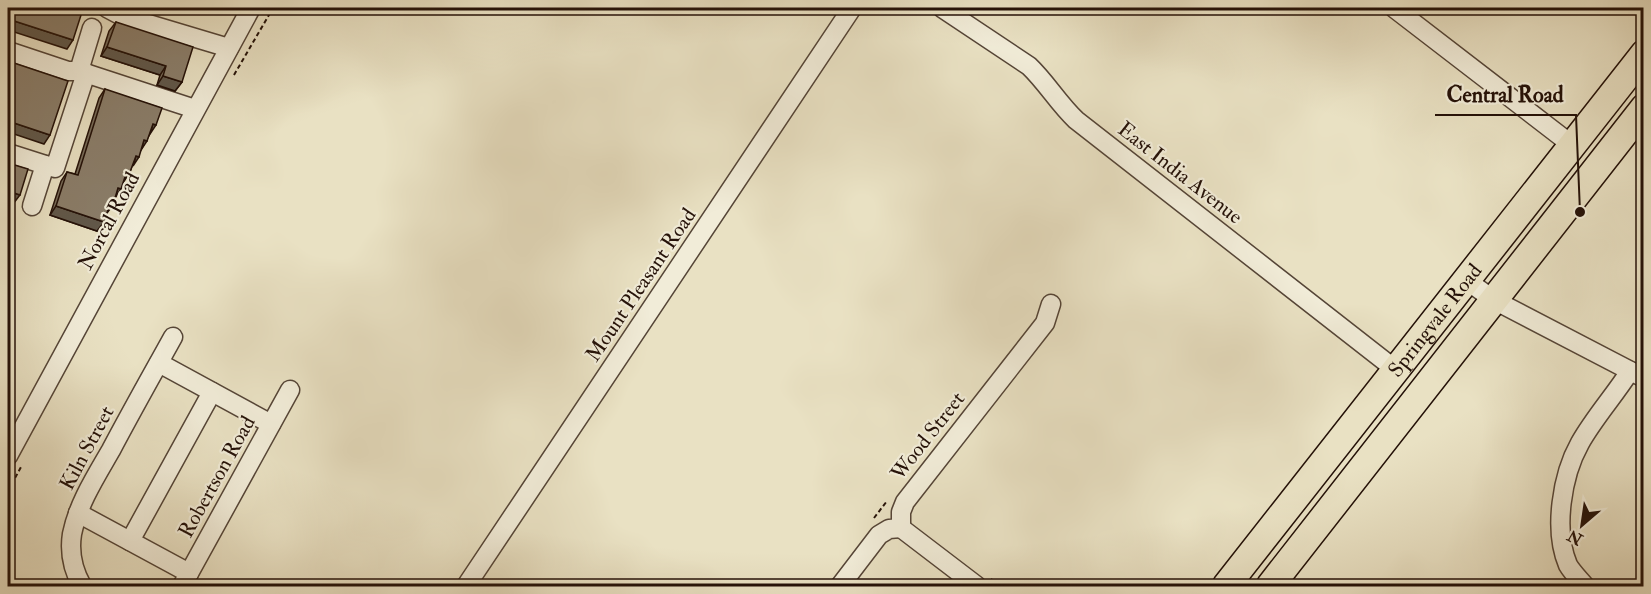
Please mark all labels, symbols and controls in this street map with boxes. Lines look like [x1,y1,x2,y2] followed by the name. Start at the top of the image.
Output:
[1435,75,1576,115] callout: Central Road
[1446,81,1564,109] text: Central Road
[1112,116,1248,230] street label: East India Avenue
[72,167,146,275] street label: Norcal Road
[580,203,703,367] street label: Mount Pleasant Road
[1382,257,1488,383] street label: Springvale Road
[884,386,971,487] street label: Wood Street
[54,401,120,495] street label: Kiln Street
[172,411,262,543] street label: Robertson Road
[1552,495,1612,555] north arrow
[1564,525,1587,550] text: N

